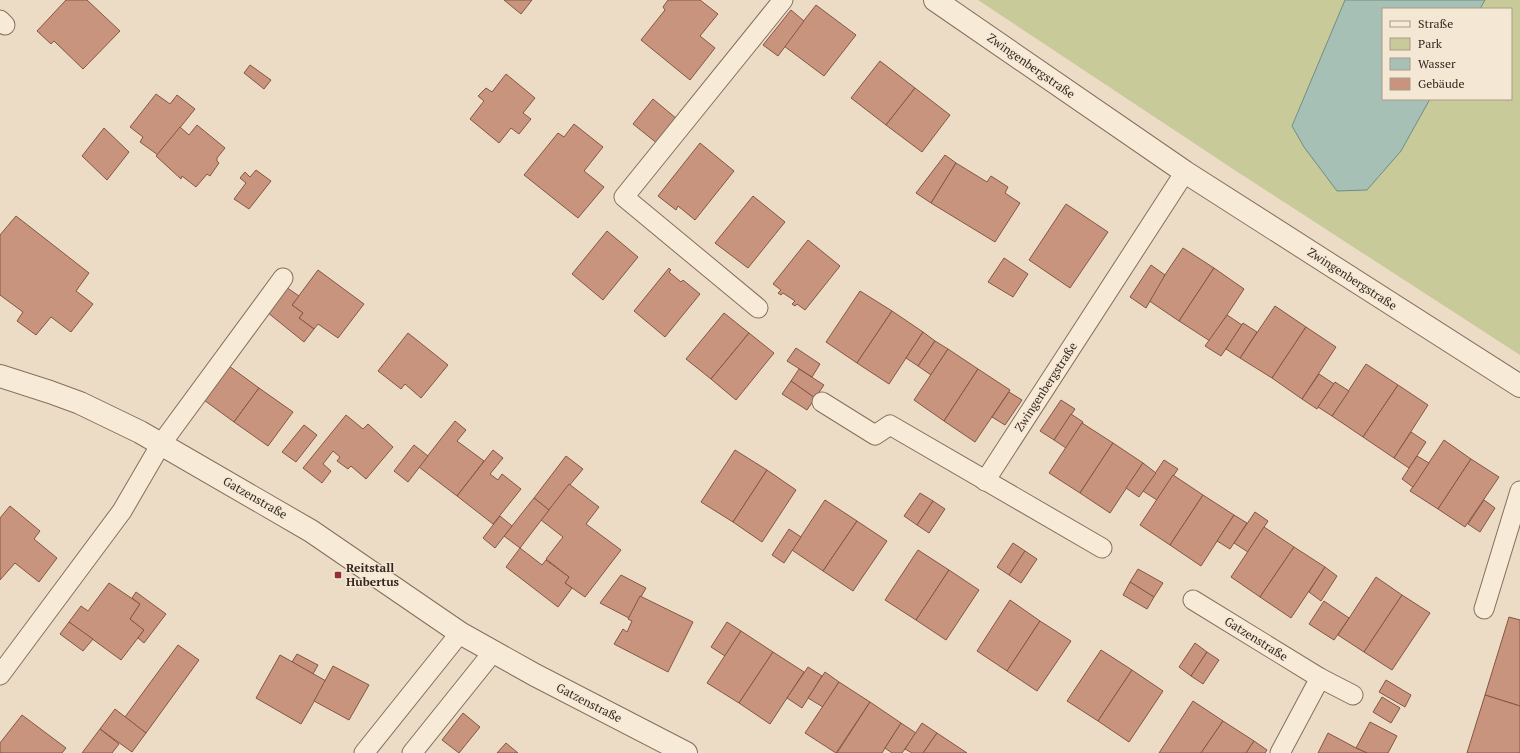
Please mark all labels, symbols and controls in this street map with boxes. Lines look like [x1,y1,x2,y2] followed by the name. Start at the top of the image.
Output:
[1382,8,1512,100] legend
[1418,16,1453,31] text: Straße
[985,30,1078,101] street label: Zwingenbergstraße
[1418,36,1443,51] text: Park
[1418,56,1456,71] text: Wasser
[1418,76,1464,91] text: Gebäude
[1305,244,1400,313] street label: Zwingenbergstraße
[1011,339,1080,434] street label: Zwingenbergstraße
[220,473,290,522] street label: Gatzenstraße
[346,560,400,589] place label: Reitstall Hubertus
[333,570,343,580] marker: Reitstall Hubertus
[1222,613,1291,664] street label: Gatzenstraße
[554,680,625,725] street label: Gatzenstraße

